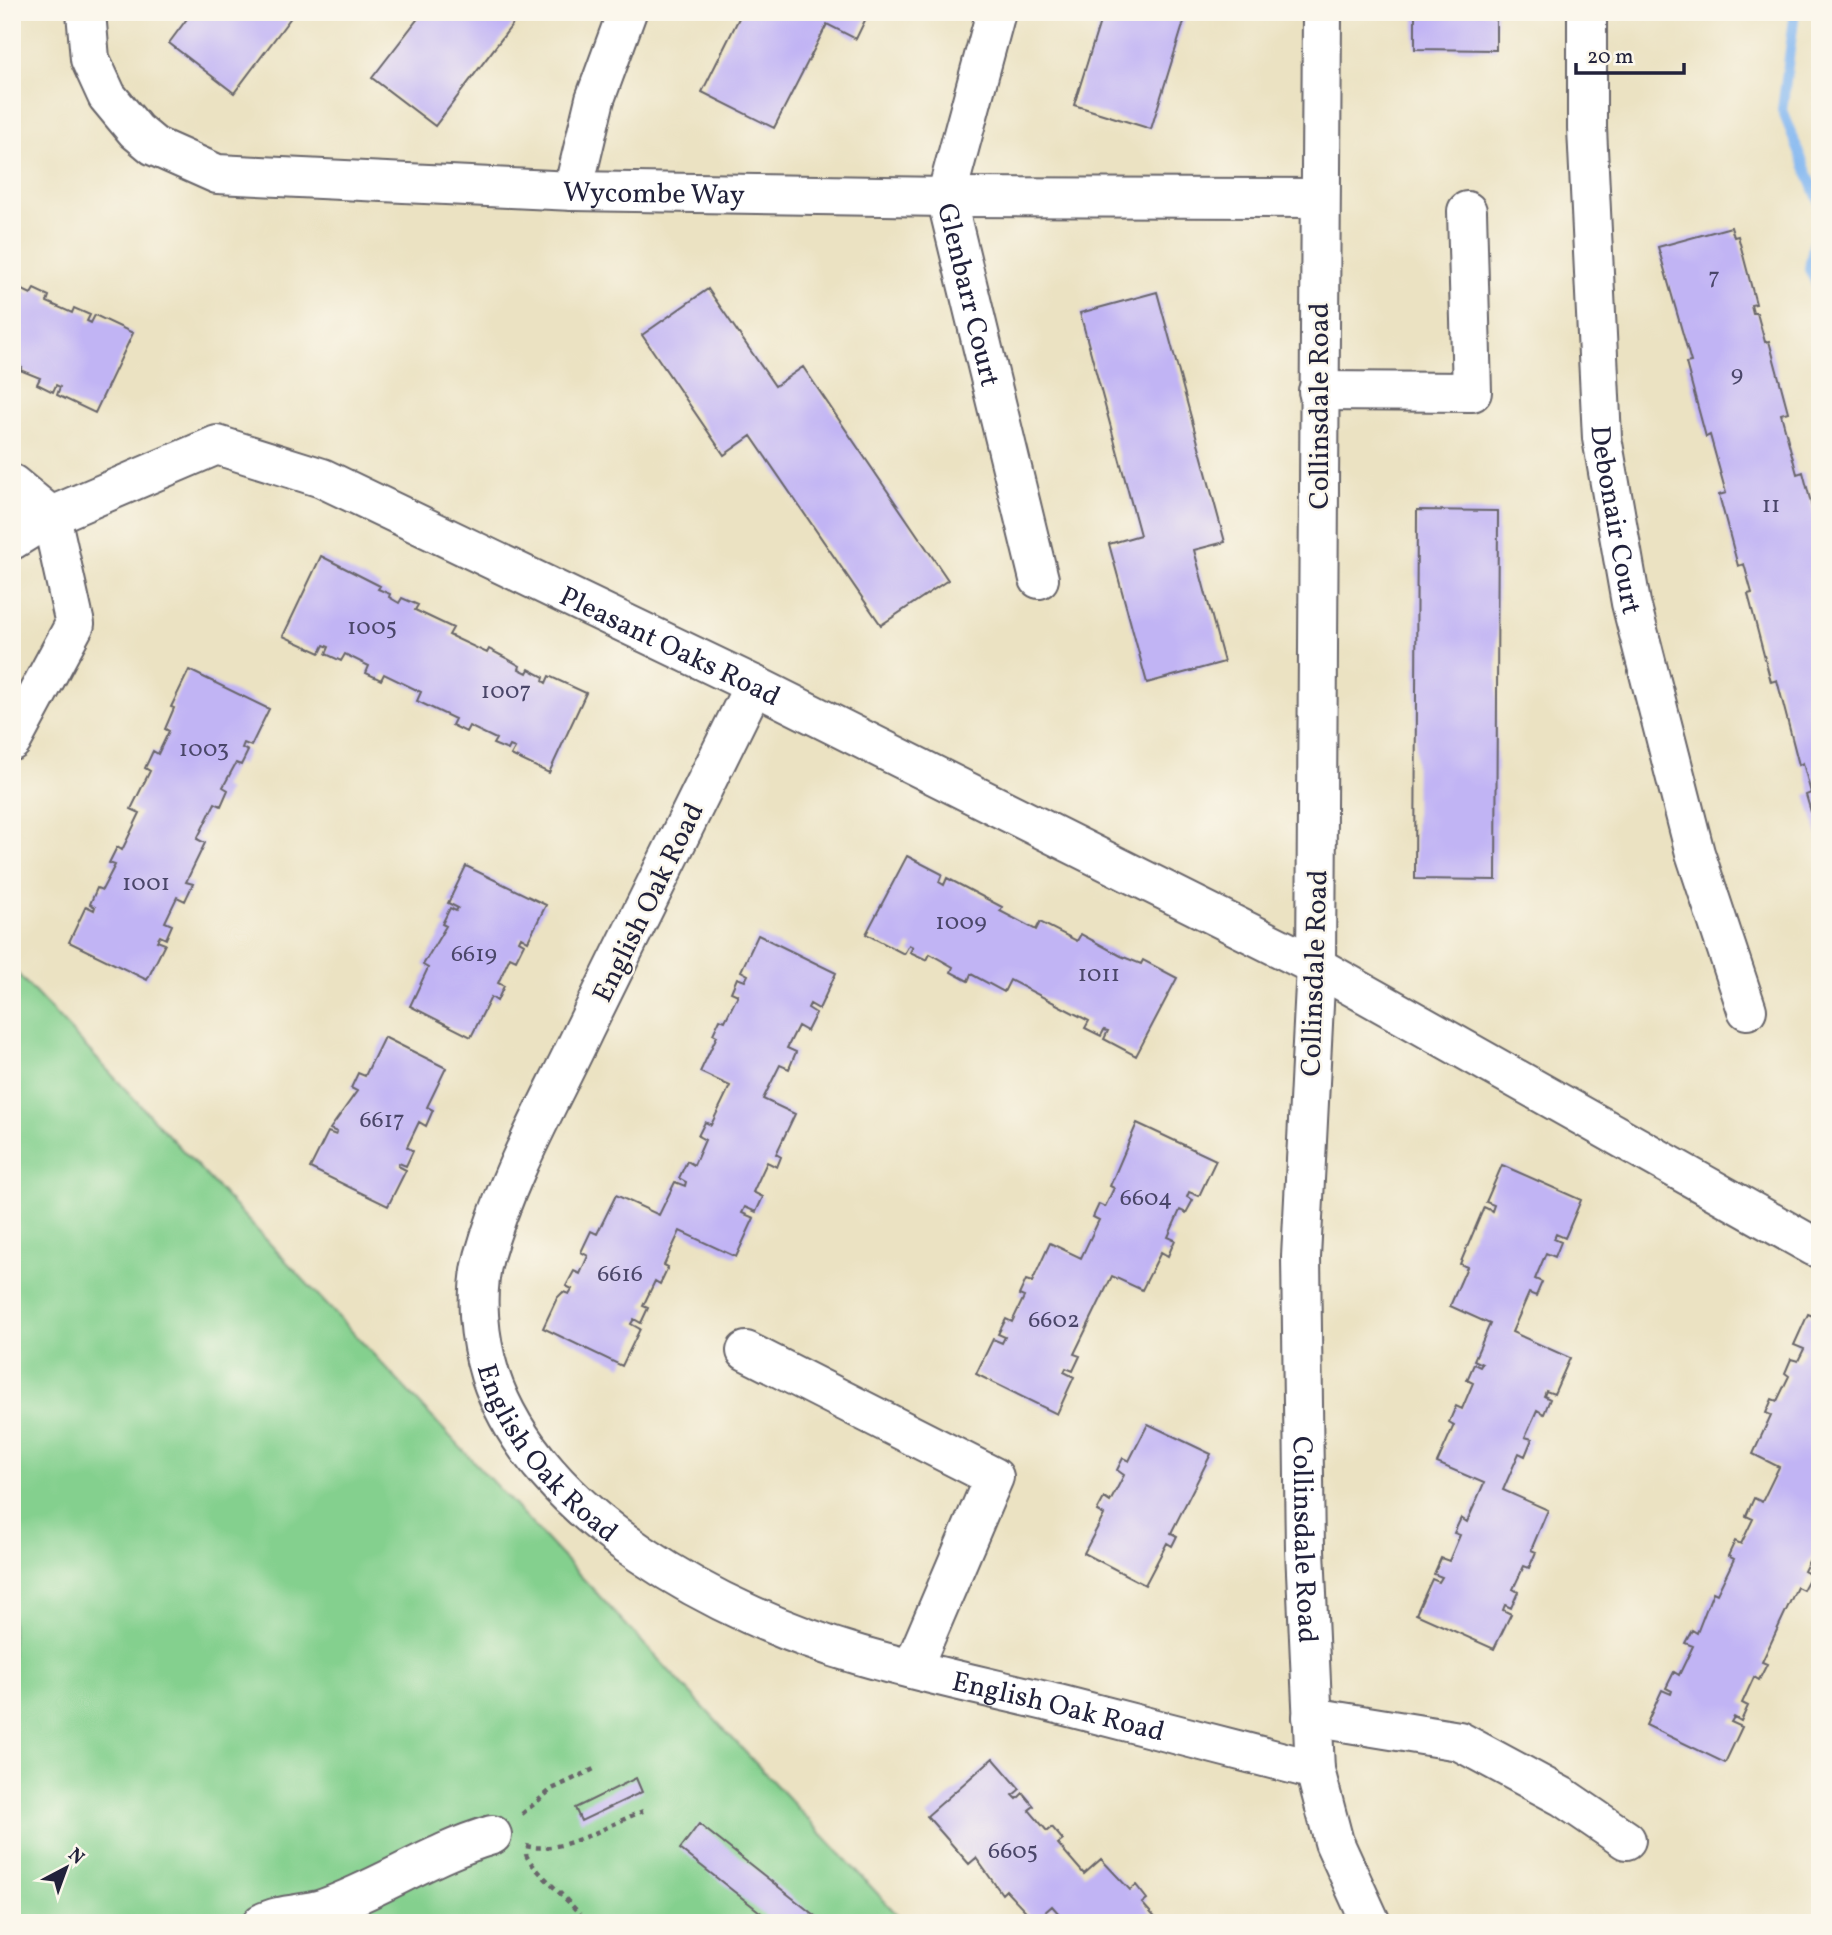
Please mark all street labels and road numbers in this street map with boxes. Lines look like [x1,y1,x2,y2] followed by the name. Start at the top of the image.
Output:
[563,174,745,216] street label: Wycombe Way
[926,199,1008,391] street label: Glenbarr Court
[1301,303,1340,509] street label: Collinsdale Road
[1579,424,1650,619] street label: Debonair Court
[553,578,786,717] street label: Pleasant Oaks Road
[584,797,714,1009] street label: English Oak Road
[1292,869,1339,1077] street label: Collinsdale Road
[466,1359,625,1552] street label: English Oak Road
[1281,1436,1326,1644] street label: Collinsdale Road
[948,1663,1169,1753] street label: English Oak Road

